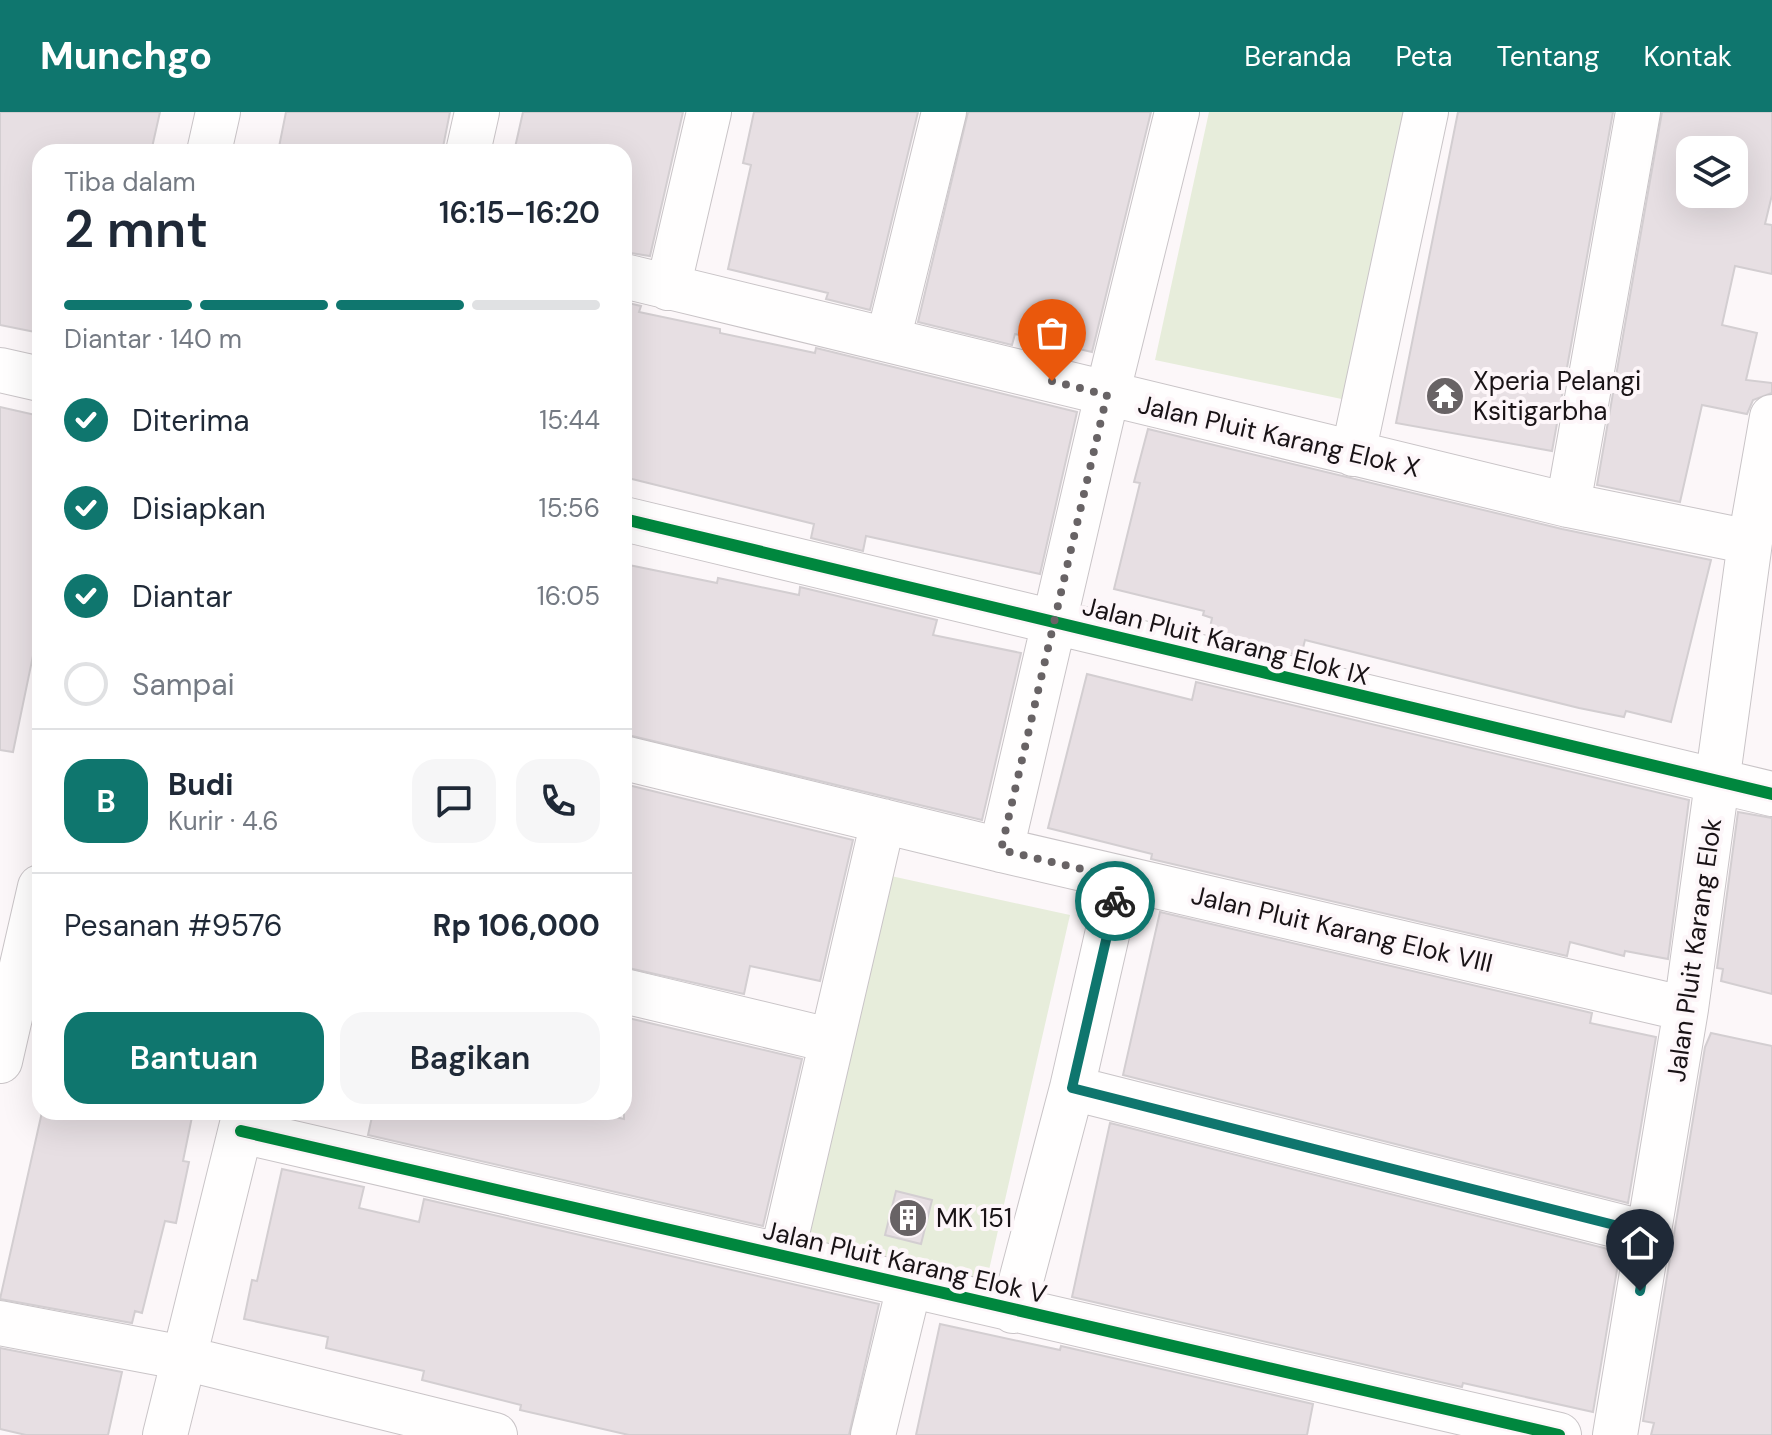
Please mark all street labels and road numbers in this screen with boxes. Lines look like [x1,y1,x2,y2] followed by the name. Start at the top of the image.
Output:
[1135,387,1423,485] street label: Jalan Pluit Karang Elok X
[1079,589,1373,693] street label: Jalan Pluit Karang Elok IX
[1659,816,1729,1084] street label: Jalan Pluit Karang Elok
[1188,878,1496,980] street label: Jalan Pluit Karang Elok VIII
[760,1213,1050,1311] street label: Jalan Pluit Karang Elok V

